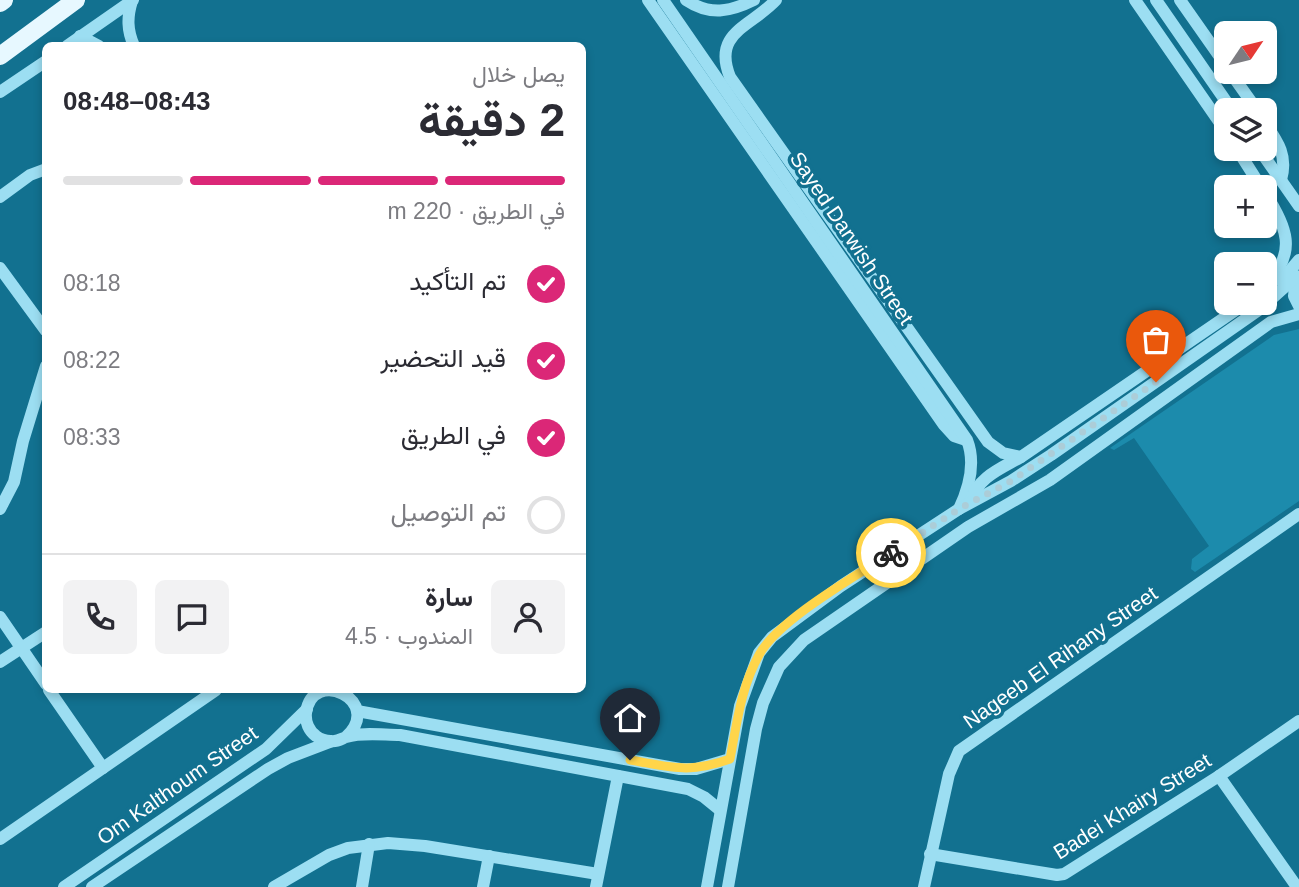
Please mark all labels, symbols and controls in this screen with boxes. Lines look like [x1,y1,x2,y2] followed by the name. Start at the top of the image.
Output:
[1214,21,1278,84] north arrow
[1214,21,1277,315] map controls
[472,61,565,87] text: يصل خلال
[63,86,210,116] text: 08:43–08:48
[418,94,565,146] text: 2 دقيقة
[1214,98,1277,161] button: layers
[786,147,918,329] street label: Sayed Darwish Street
[1214,175,1277,238] button: +
[388,198,565,224] text: في الطريق · 220 m
[1214,252,1277,315] button: −
[527,265,565,303] icon: check
[409,266,506,296] text: تم التأكيد
[63,270,121,296] text: 08:18
[1126,310,1186,382] pin
[1137,321,1175,359] icon: bag
[527,342,565,380] icon: check
[380,343,506,373] text: قيد التحضير
[63,347,121,373] text: 08:22
[527,419,565,457] icon: check
[401,420,506,450] text: في الطريق
[63,424,121,450] text: 08:33
[390,497,506,527] text: تم التوصيل
[856,518,926,588] courier
[872,534,910,572] icon: bike
[63,580,137,654] button: phone
[155,580,229,654] button: chat
[491,580,565,654] button: person
[959,581,1161,733] street label: Nageeb El Rihany Street
[425,582,473,612] text: سارة
[345,623,473,649] text: المندوب · 4.5
[600,688,660,760] pin
[611,699,649,737] icon: home
[92,721,262,849] street label: Om Kalthoum Street
[1049,748,1215,864] street label: Badei Khairy Street

